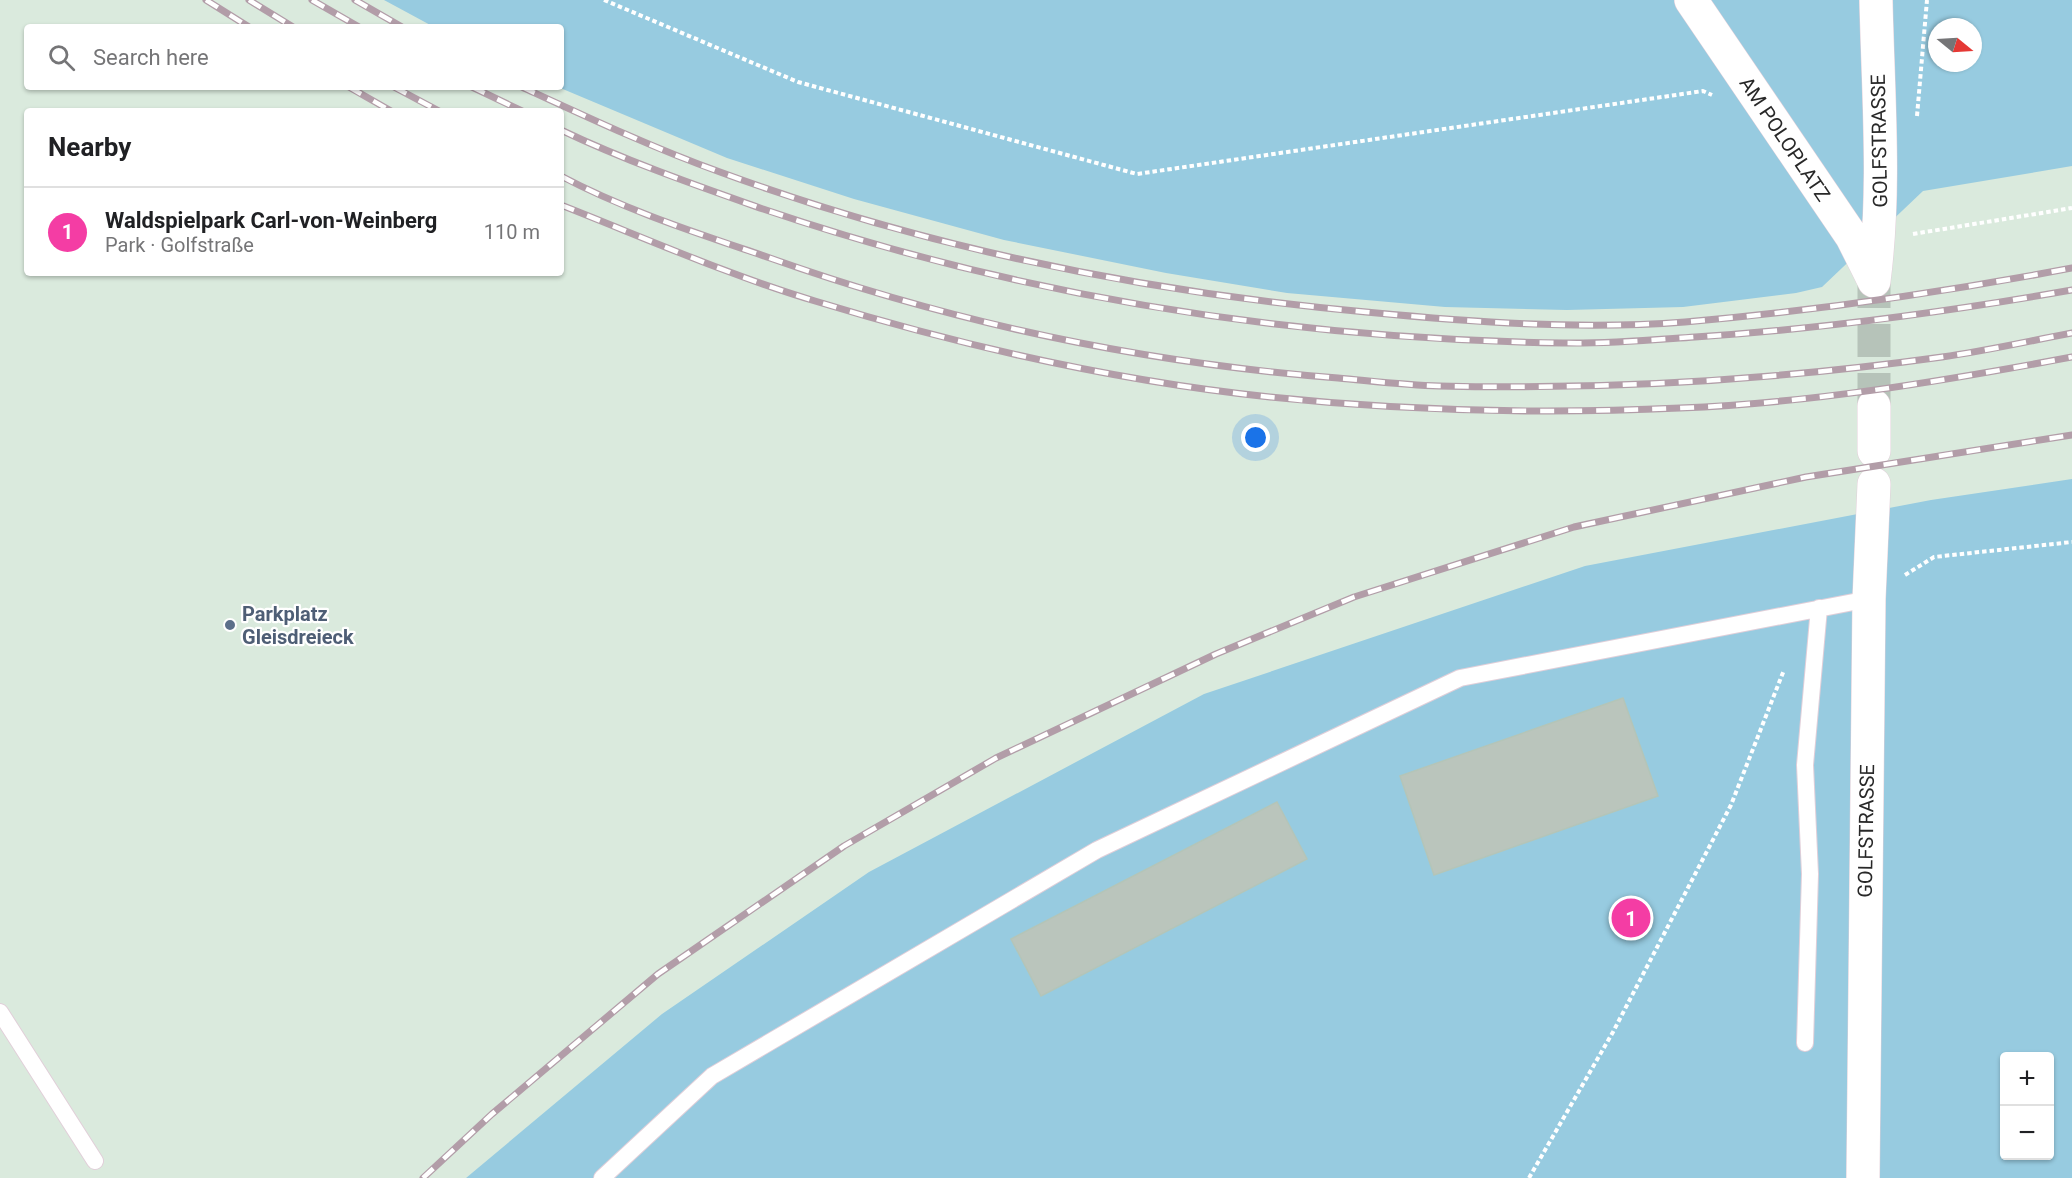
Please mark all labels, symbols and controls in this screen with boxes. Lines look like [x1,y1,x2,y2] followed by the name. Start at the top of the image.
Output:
[1928,18,1982,72] north arrow
[24,24,564,90] search box
[45,41,78,74] icon: search
[93,45,209,70] text: Search here
[1735,72,1836,206] street label: AM POLOPLATZ
[1866,74,1892,208] street label: GOLFSTRASSE
[48,132,131,162] text: Nearby
[105,208,437,233] text: Waldspielpark Carl-von-Weinberg
[62,220,73,244] text: 1
[484,220,540,244] text: 110 m
[105,233,254,257] text: Park · Golfstraße
[1241,423,1270,452] your location
[242,602,354,649] place label: Parkplatz Gleisdreieck
[223,618,237,632] marker: Parkplatz Gleisdreieck
[1853,764,1879,898] street label: GOLFSTRASSE
[1612,896,1650,940] pin: 1
[2000,1052,2054,1160] map controls
[2000,1052,2054,1106] button: +
[2000,1106,2054,1160] button: −

